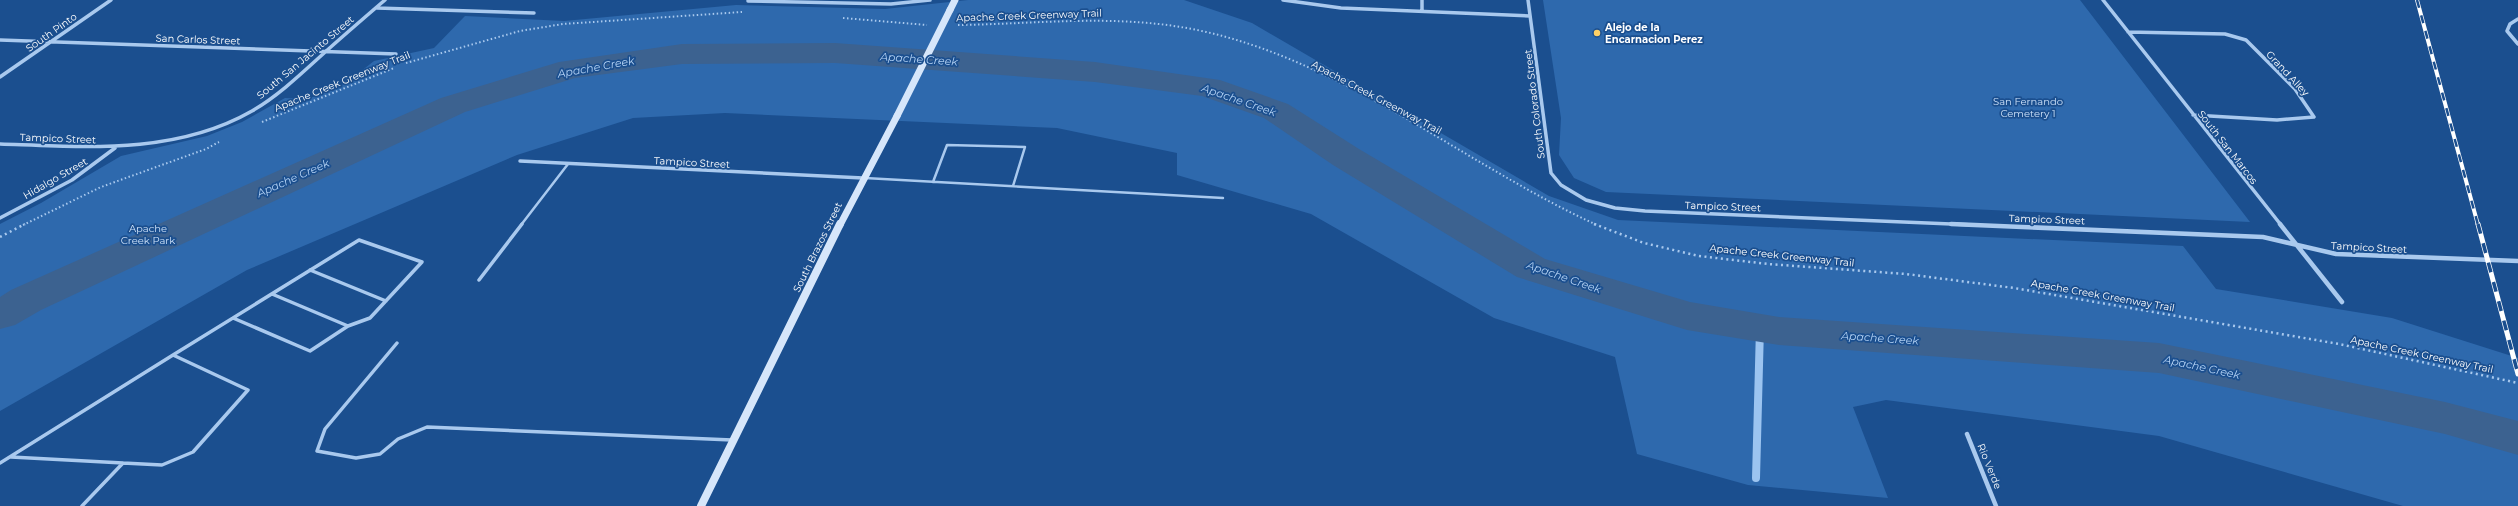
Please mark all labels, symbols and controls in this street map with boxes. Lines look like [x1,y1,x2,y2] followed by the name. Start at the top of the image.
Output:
[956,6,1102,25] street label: Apache Creek Greenway Trail
[23,10,79,55] street label: South Pinto
[254,13,357,102] street label: South San Jacinto Street
[1604,21,1703,46] place label: Alejo de la Encarnacion Perez
[1592,28,1602,38] marker: Alejo de la Encarnacion Perez
[155,32,241,47] street label: San Carlos Street
[272,48,412,115] street label: Apache Creek Greenway Trail
[2263,48,2312,99] street label: Grand Alley
[879,49,959,69] water label: Apache Creek
[1521,49,1548,159] street label: South Colorado Street
[555,53,636,81] water label: Apache Creek
[1309,58,1444,137] street label: Apache Creek Greenway Trail
[1199,80,1279,119] water label: Apache Creek
[1993,95,2063,120] park label: San Fernando Cemetery 1
[2195,108,2261,187] street label: South San Marcos
[20,131,96,146] street label: Tampico Street
[654,154,730,171] street label: Tampico Street
[21,155,90,202] street label: Hidalgo Street
[254,156,332,201] water label: Apache Creek
[1685,199,1761,214] street label: Tampico Street
[790,200,845,294] street label: South Brazos Street
[2009,212,2085,227] street label: Tampico Street
[121,222,175,247] park label: Apache Creek Park
[2331,239,2407,256] street label: Tampico Street
[1709,241,1855,270] street label: Apache Creek Greenway Trail
[1524,257,1604,296] water label: Apache Creek
[2030,276,2176,315] street label: Apache Creek Greenway Trail
[1840,328,1920,348] water label: Apache Creek
[2349,333,2494,376] street label: Apache Creek Greenway Trail
[2161,352,2242,382] water label: Apache Creek
[1975,442,2005,491] street label: Rio Verde

